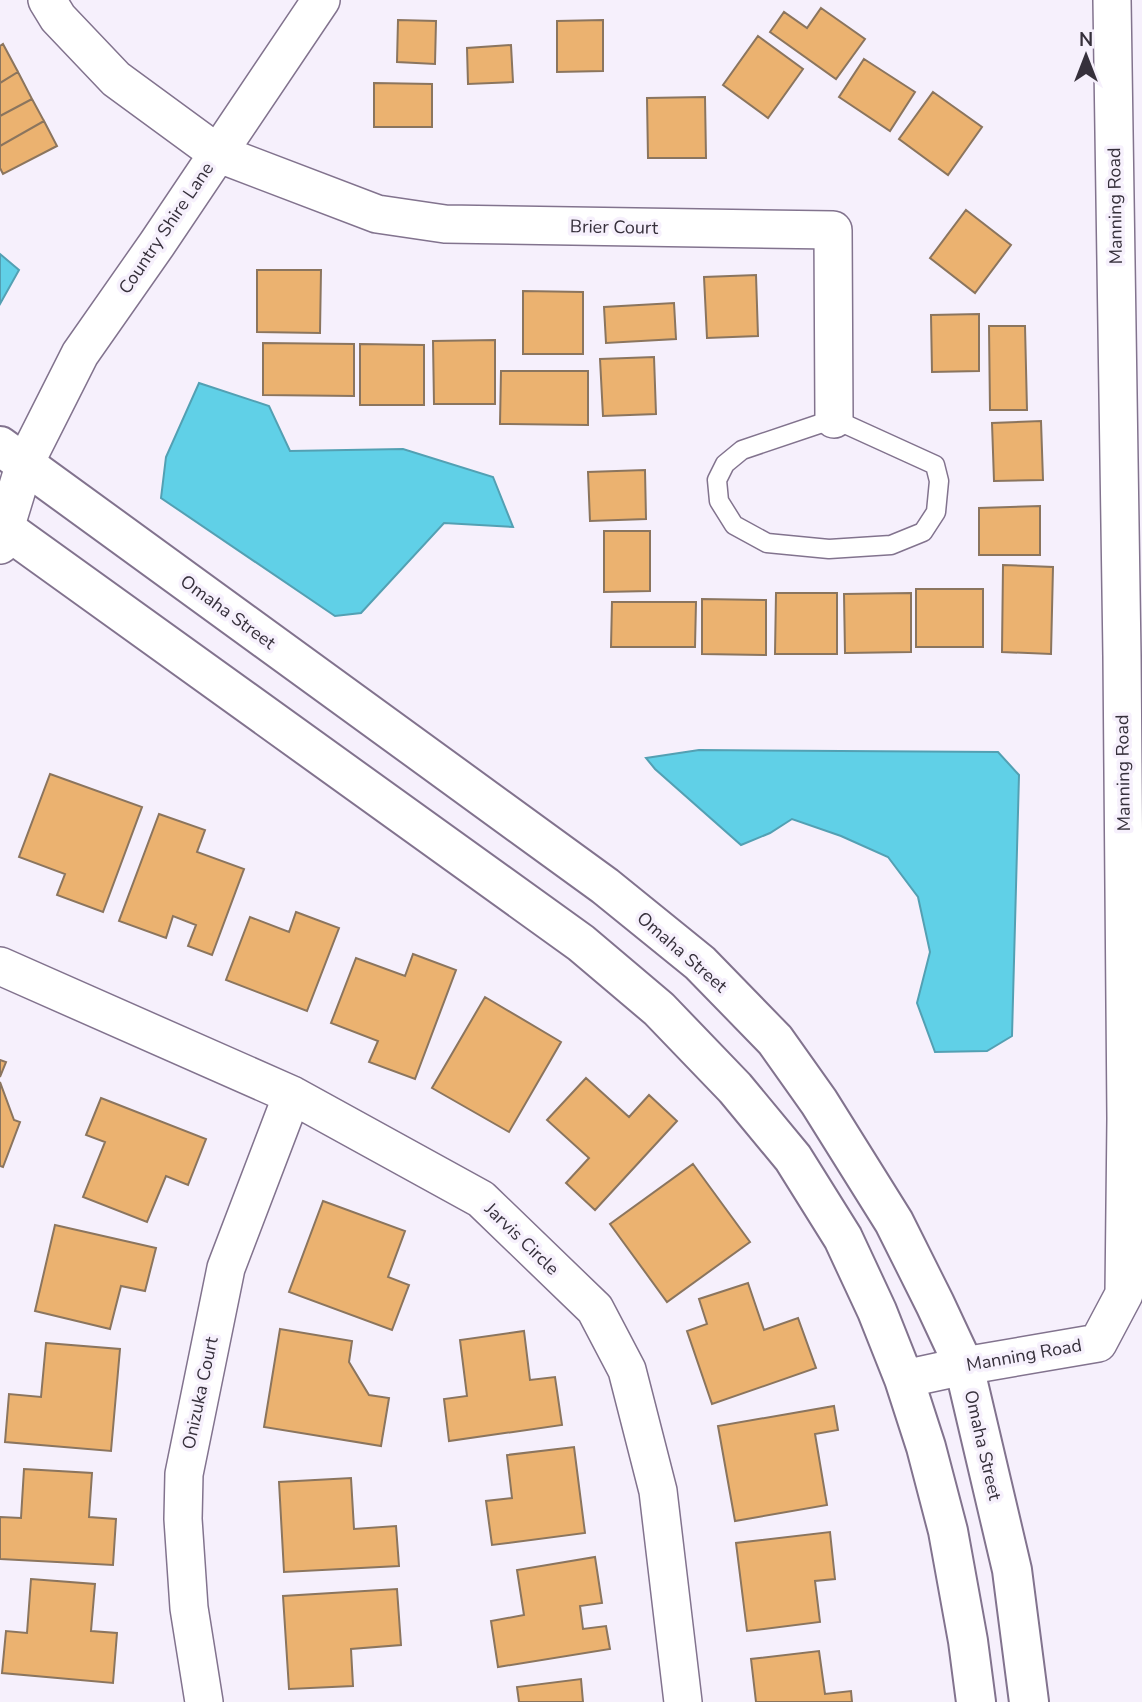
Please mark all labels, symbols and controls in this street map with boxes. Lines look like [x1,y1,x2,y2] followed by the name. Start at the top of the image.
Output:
[1051,21,1121,91] north arrow
[1079,27,1093,53] text: N
[1102,147,1128,265] street label: Manning Road
[113,157,219,299] street label: Country Shire Lane
[570,214,659,240] street label: Brier Court
[176,569,281,655] street label: Omaha Street
[1110,714,1136,832] street label: Manning Road
[632,906,733,998] street label: Omaha Street
[479,1197,564,1281] street label: Jarvis Circle
[964,1333,1084,1377] street label: Manning Road
[176,1334,224,1452] street label: Onizuka Court
[959,1388,1007,1503] street label: Omaha Street

